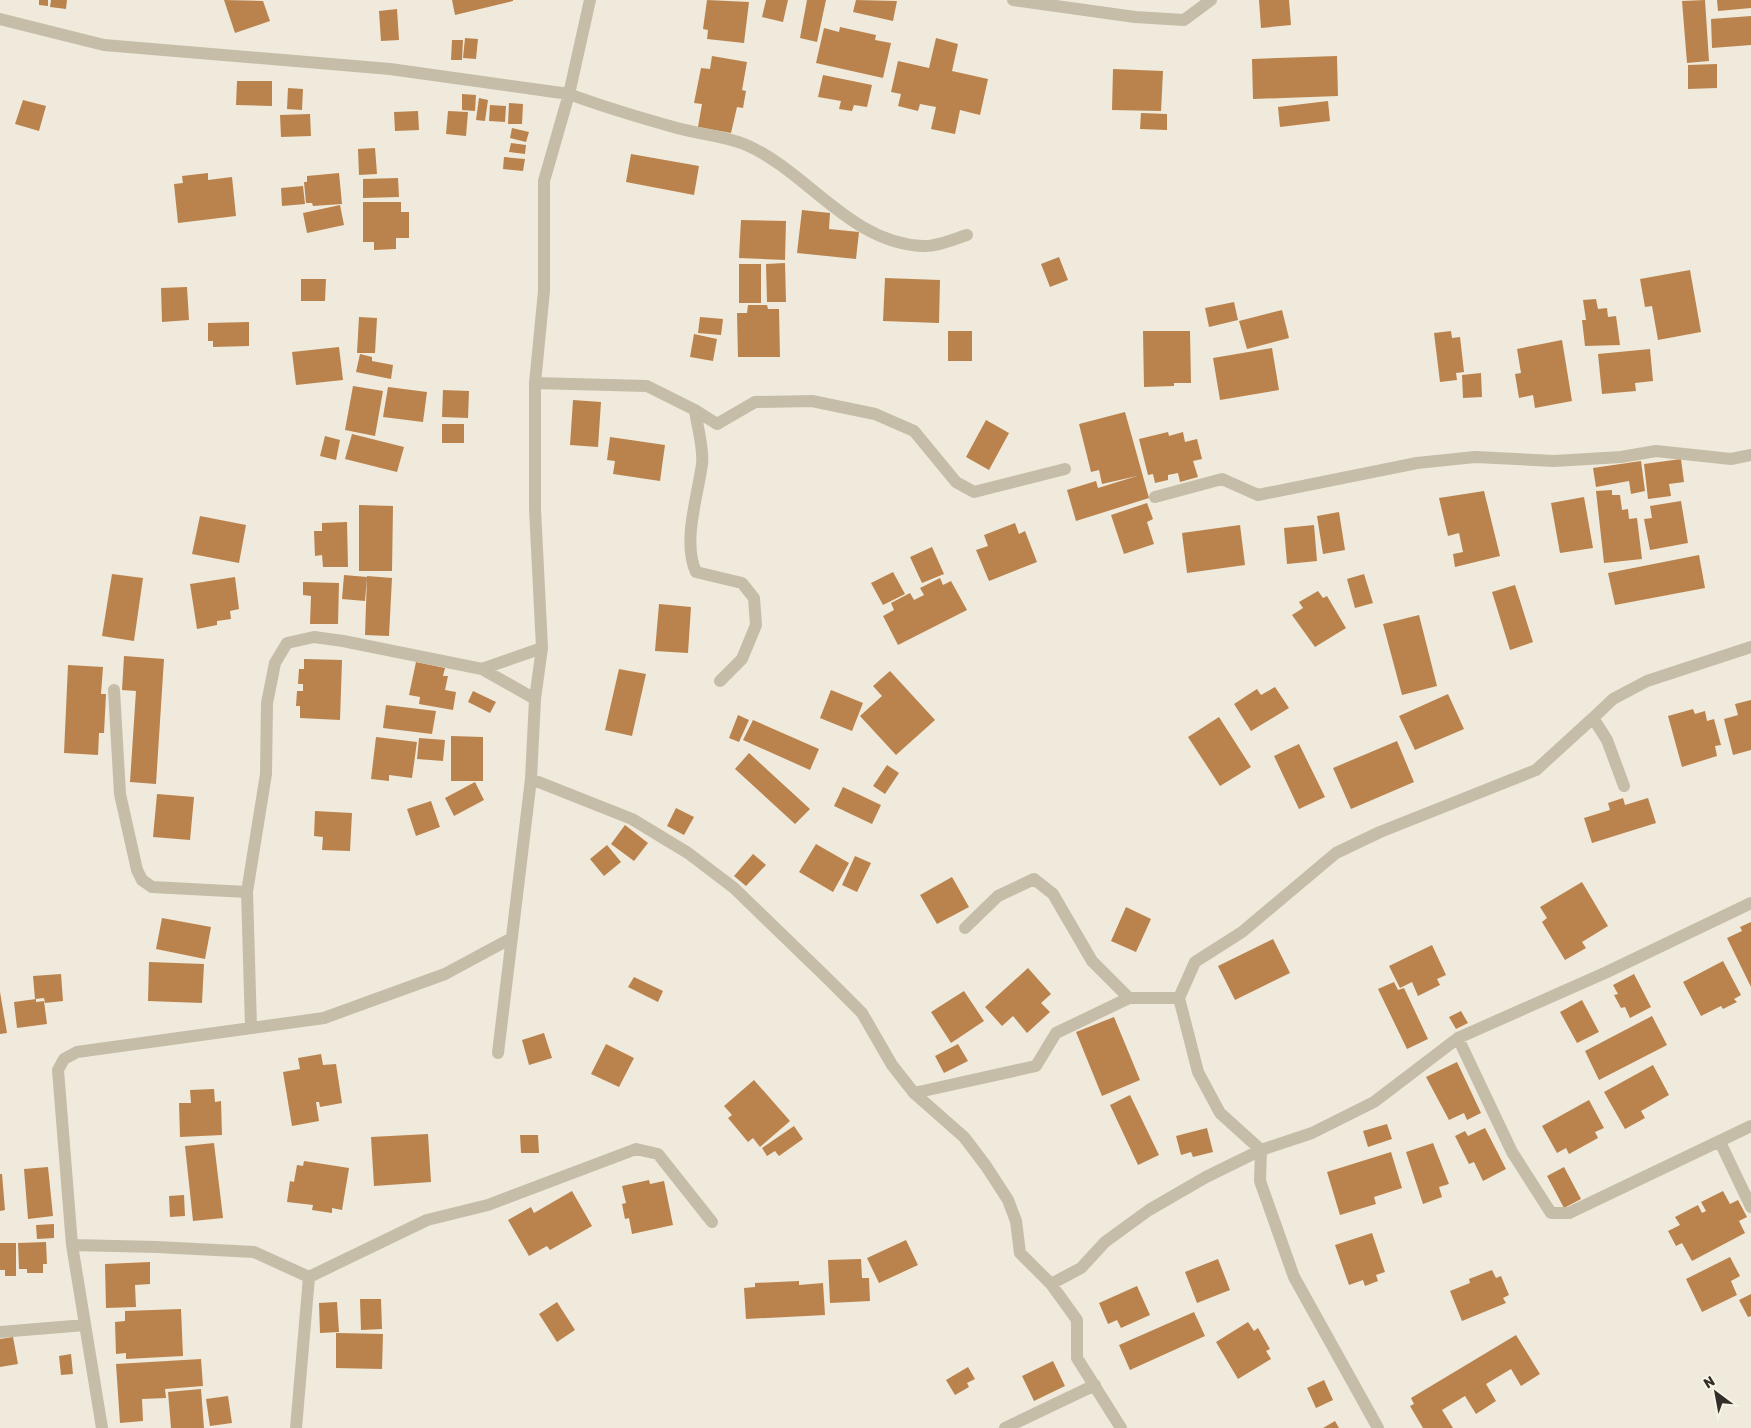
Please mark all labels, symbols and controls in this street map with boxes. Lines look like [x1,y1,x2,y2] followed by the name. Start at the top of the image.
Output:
[1691,1368,1741,1418] north arrow
[1701,1373,1718,1392] text: N

